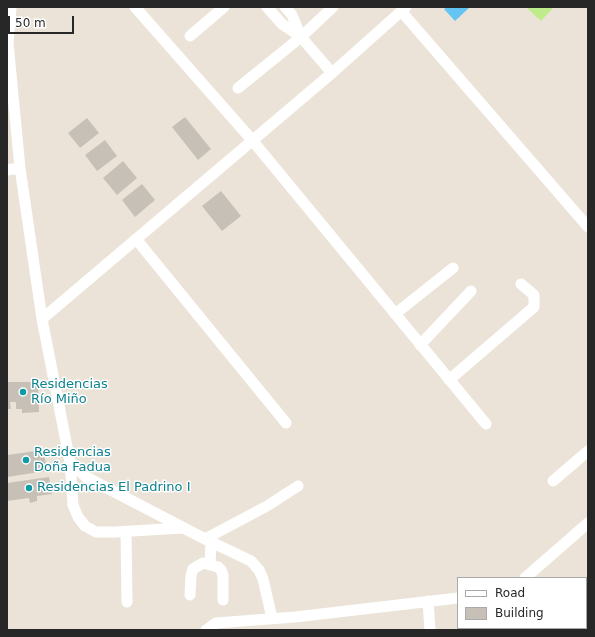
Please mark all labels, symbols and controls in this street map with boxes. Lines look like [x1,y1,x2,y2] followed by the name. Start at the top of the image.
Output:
[10,8,76,34] scale bar
[15,16,46,30] text: 50 m
[31,377,108,408] place label: Residencias Río Miño
[18,387,28,397] marker: Residencias Río Miño
[34,445,111,476] place label: Residencias Doña Fadua
[21,455,31,465] marker: Residencias Doña Fadua
[37,480,190,496] place label: Residencias El Padrino I
[24,483,34,493] marker: Residencias El Padrino I
[457,577,587,629] legend
[495,586,525,600] text: Road
[495,606,544,620] text: Building

